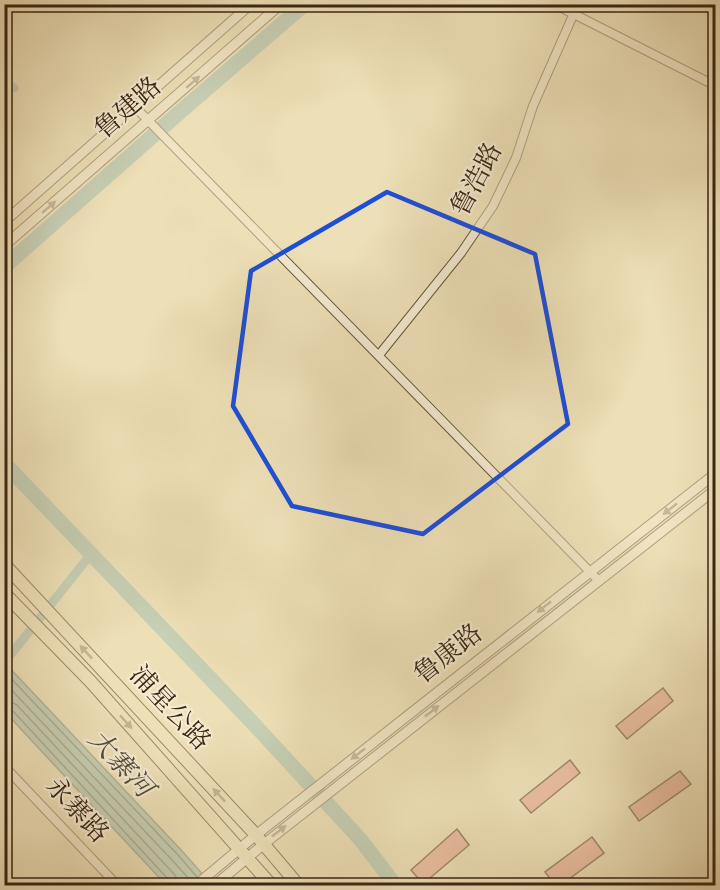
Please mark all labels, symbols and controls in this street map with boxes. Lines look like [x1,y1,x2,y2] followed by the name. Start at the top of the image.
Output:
[87,69,171,149] street label: 鲁建路
[185,75,201,88] one-way arrow
[443,137,513,223] street label: 鲁浩路
[41,200,56,214] one-way arrow
[662,502,677,514] one-way arrow
[537,601,552,613] one-way arrow
[407,616,491,694] street label: 鲁康路
[80,645,93,660] one-way arrow
[120,658,218,760] street label: 浦星公路
[425,705,440,717] one-way arrow
[119,714,133,729] one-way arrow
[77,722,164,812] water label: 大寨河
[350,748,366,761] one-way arrow
[36,770,116,852] street label: 永寨路
[212,788,226,802] one-way arrow
[272,826,287,838] one-way arrow

